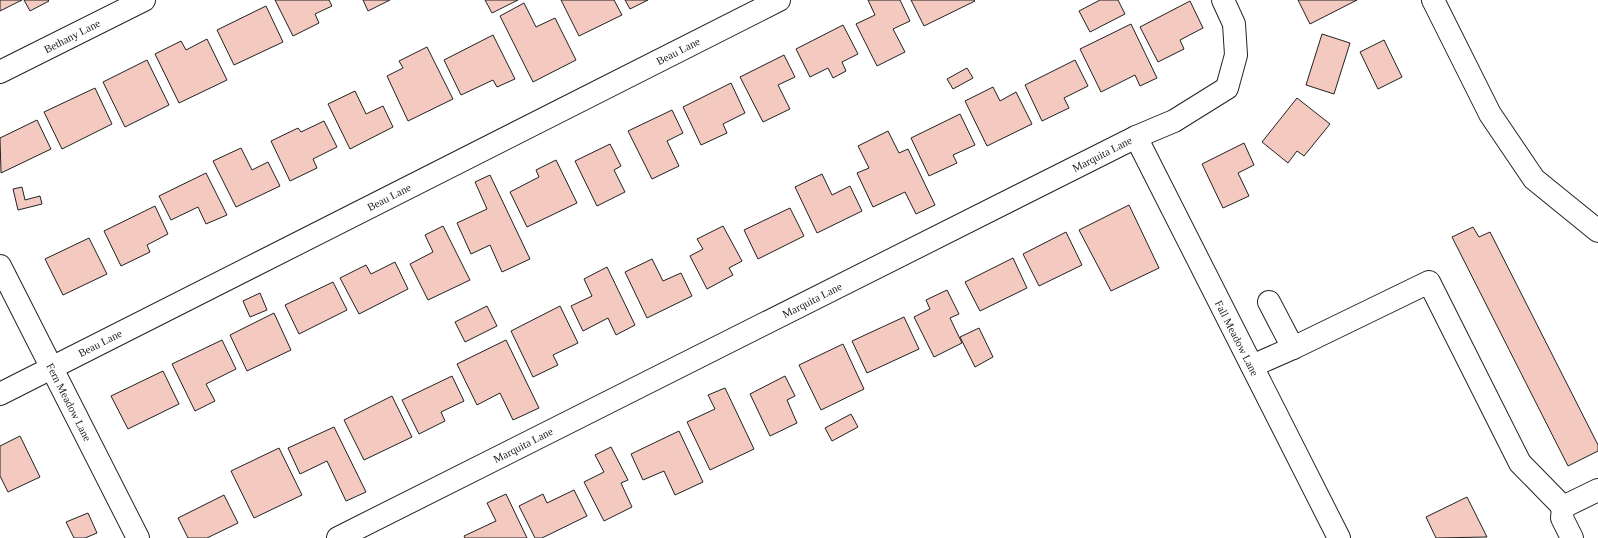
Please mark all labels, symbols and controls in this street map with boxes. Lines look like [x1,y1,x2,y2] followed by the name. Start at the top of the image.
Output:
[42,17,102,55] street label: Bethany Lane
[654,35,702,67] street label: Beau Lane
[1070,134,1134,174] street label: Marquita Lane
[365,181,413,213] street label: Beau Lane
[780,280,844,320] street label: Marquita Lane
[1213,298,1261,378] street label: Fall Meadow Lane
[76,327,124,359] street label: Beau Lane
[44,361,94,443] street label: Fern Meadow Lane
[491,425,555,465] street label: Marquita Lane

